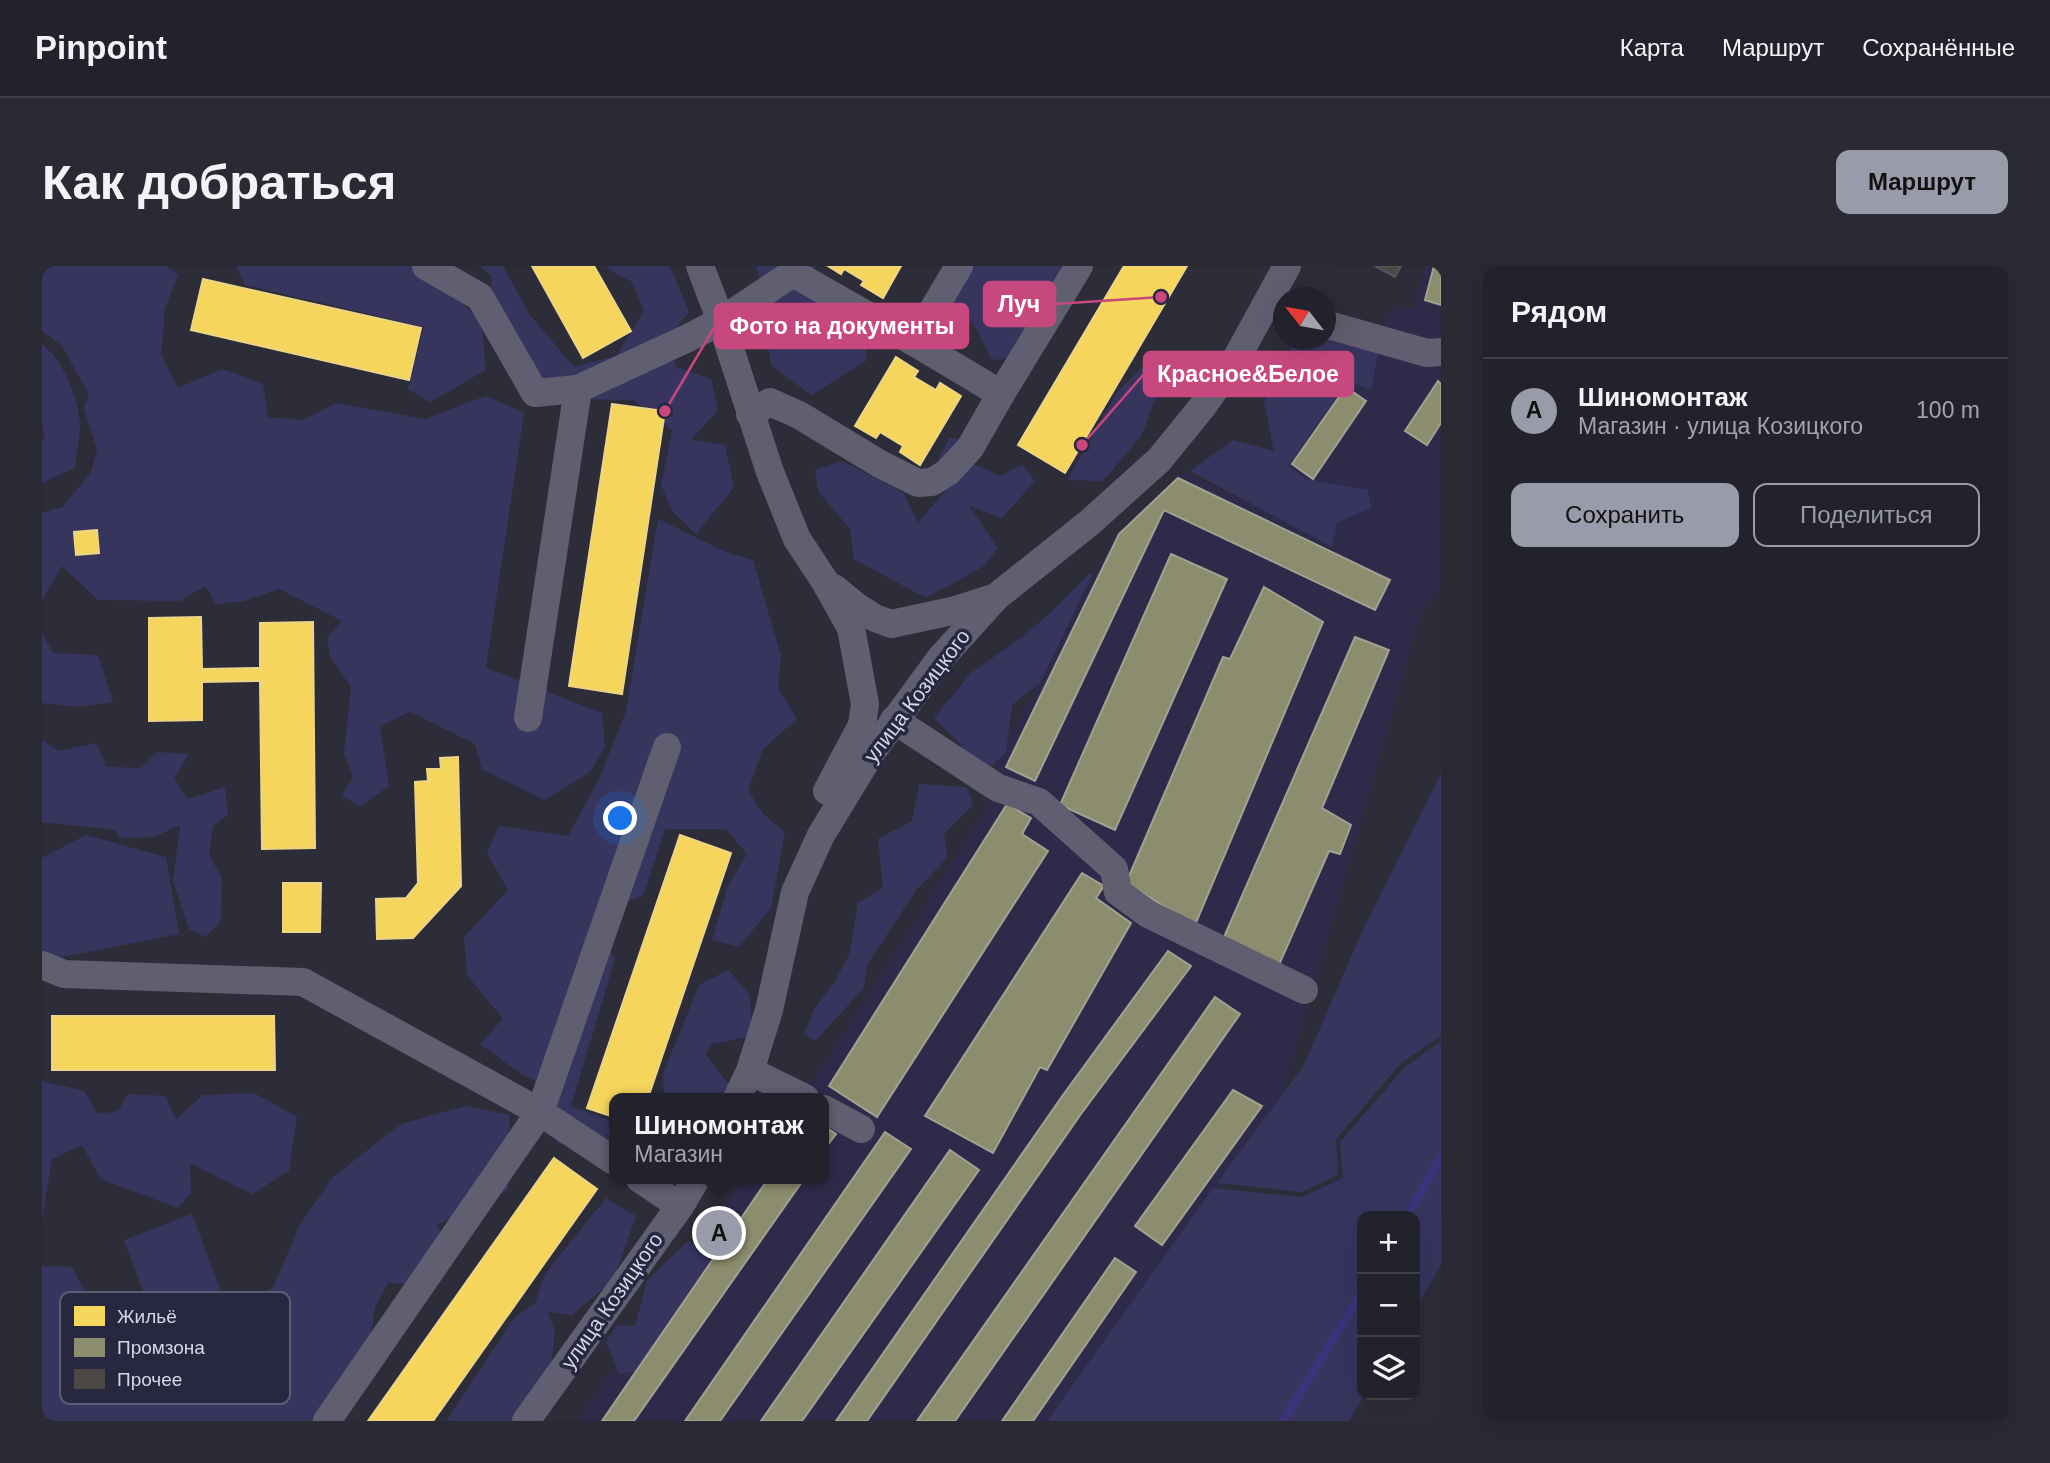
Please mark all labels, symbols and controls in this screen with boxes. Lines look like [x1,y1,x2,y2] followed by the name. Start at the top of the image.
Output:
[35,29,167,66] text: Pinpoint
[1620,34,1684,61] text: Карта
[1722,34,1824,61] text: Маршрут
[1862,34,2015,61] text: Сохранённые
[1836,150,2008,214] button: Маршрут
[42,155,396,209] text: Как добраться
[984,282,1055,326] callout: Луч
[1273,287,1336,350] north arrow
[998,291,1040,317] text: Луч
[1511,295,1607,328] text: Рядом
[715,304,968,348] callout: Фото на документы
[730,313,954,339] text: Фото на документы
[1144,352,1353,396] callout: Красное&Белое
[1157,361,1339,387] text: Красное&Белое
[1578,382,1747,412] text: Шиномонтаж
[1526,397,1542,423] text: A
[1916,397,1980,423] text: 100 m
[1578,413,1863,439] text: Магазин · улица Козицкого
[1511,483,1739,547] button: Сохранить
[1753,483,1980,547] button: Поделиться
[859,625,974,767] street label: улица Козицкого
[603,801,637,835] your location
[609,1093,829,1184] popup
[634,1110,804,1140] text: Шиномонтаж
[634,1141,723,1167] text: Магазин
[696,1207,742,1259] pin: A
[1357,1211,1420,1400] map controls
[1357,1211,1420,1274] button: +
[556,1228,667,1373] street label: улица Козицкого
[1357,1274,1420,1337] button: −
[60,1292,290,1404] legend
[117,1306,177,1327] text: Жильё
[117,1337,205,1358] text: Промзона
[1357,1337,1420,1400] button: layers
[117,1369,182,1390] text: Прочее

